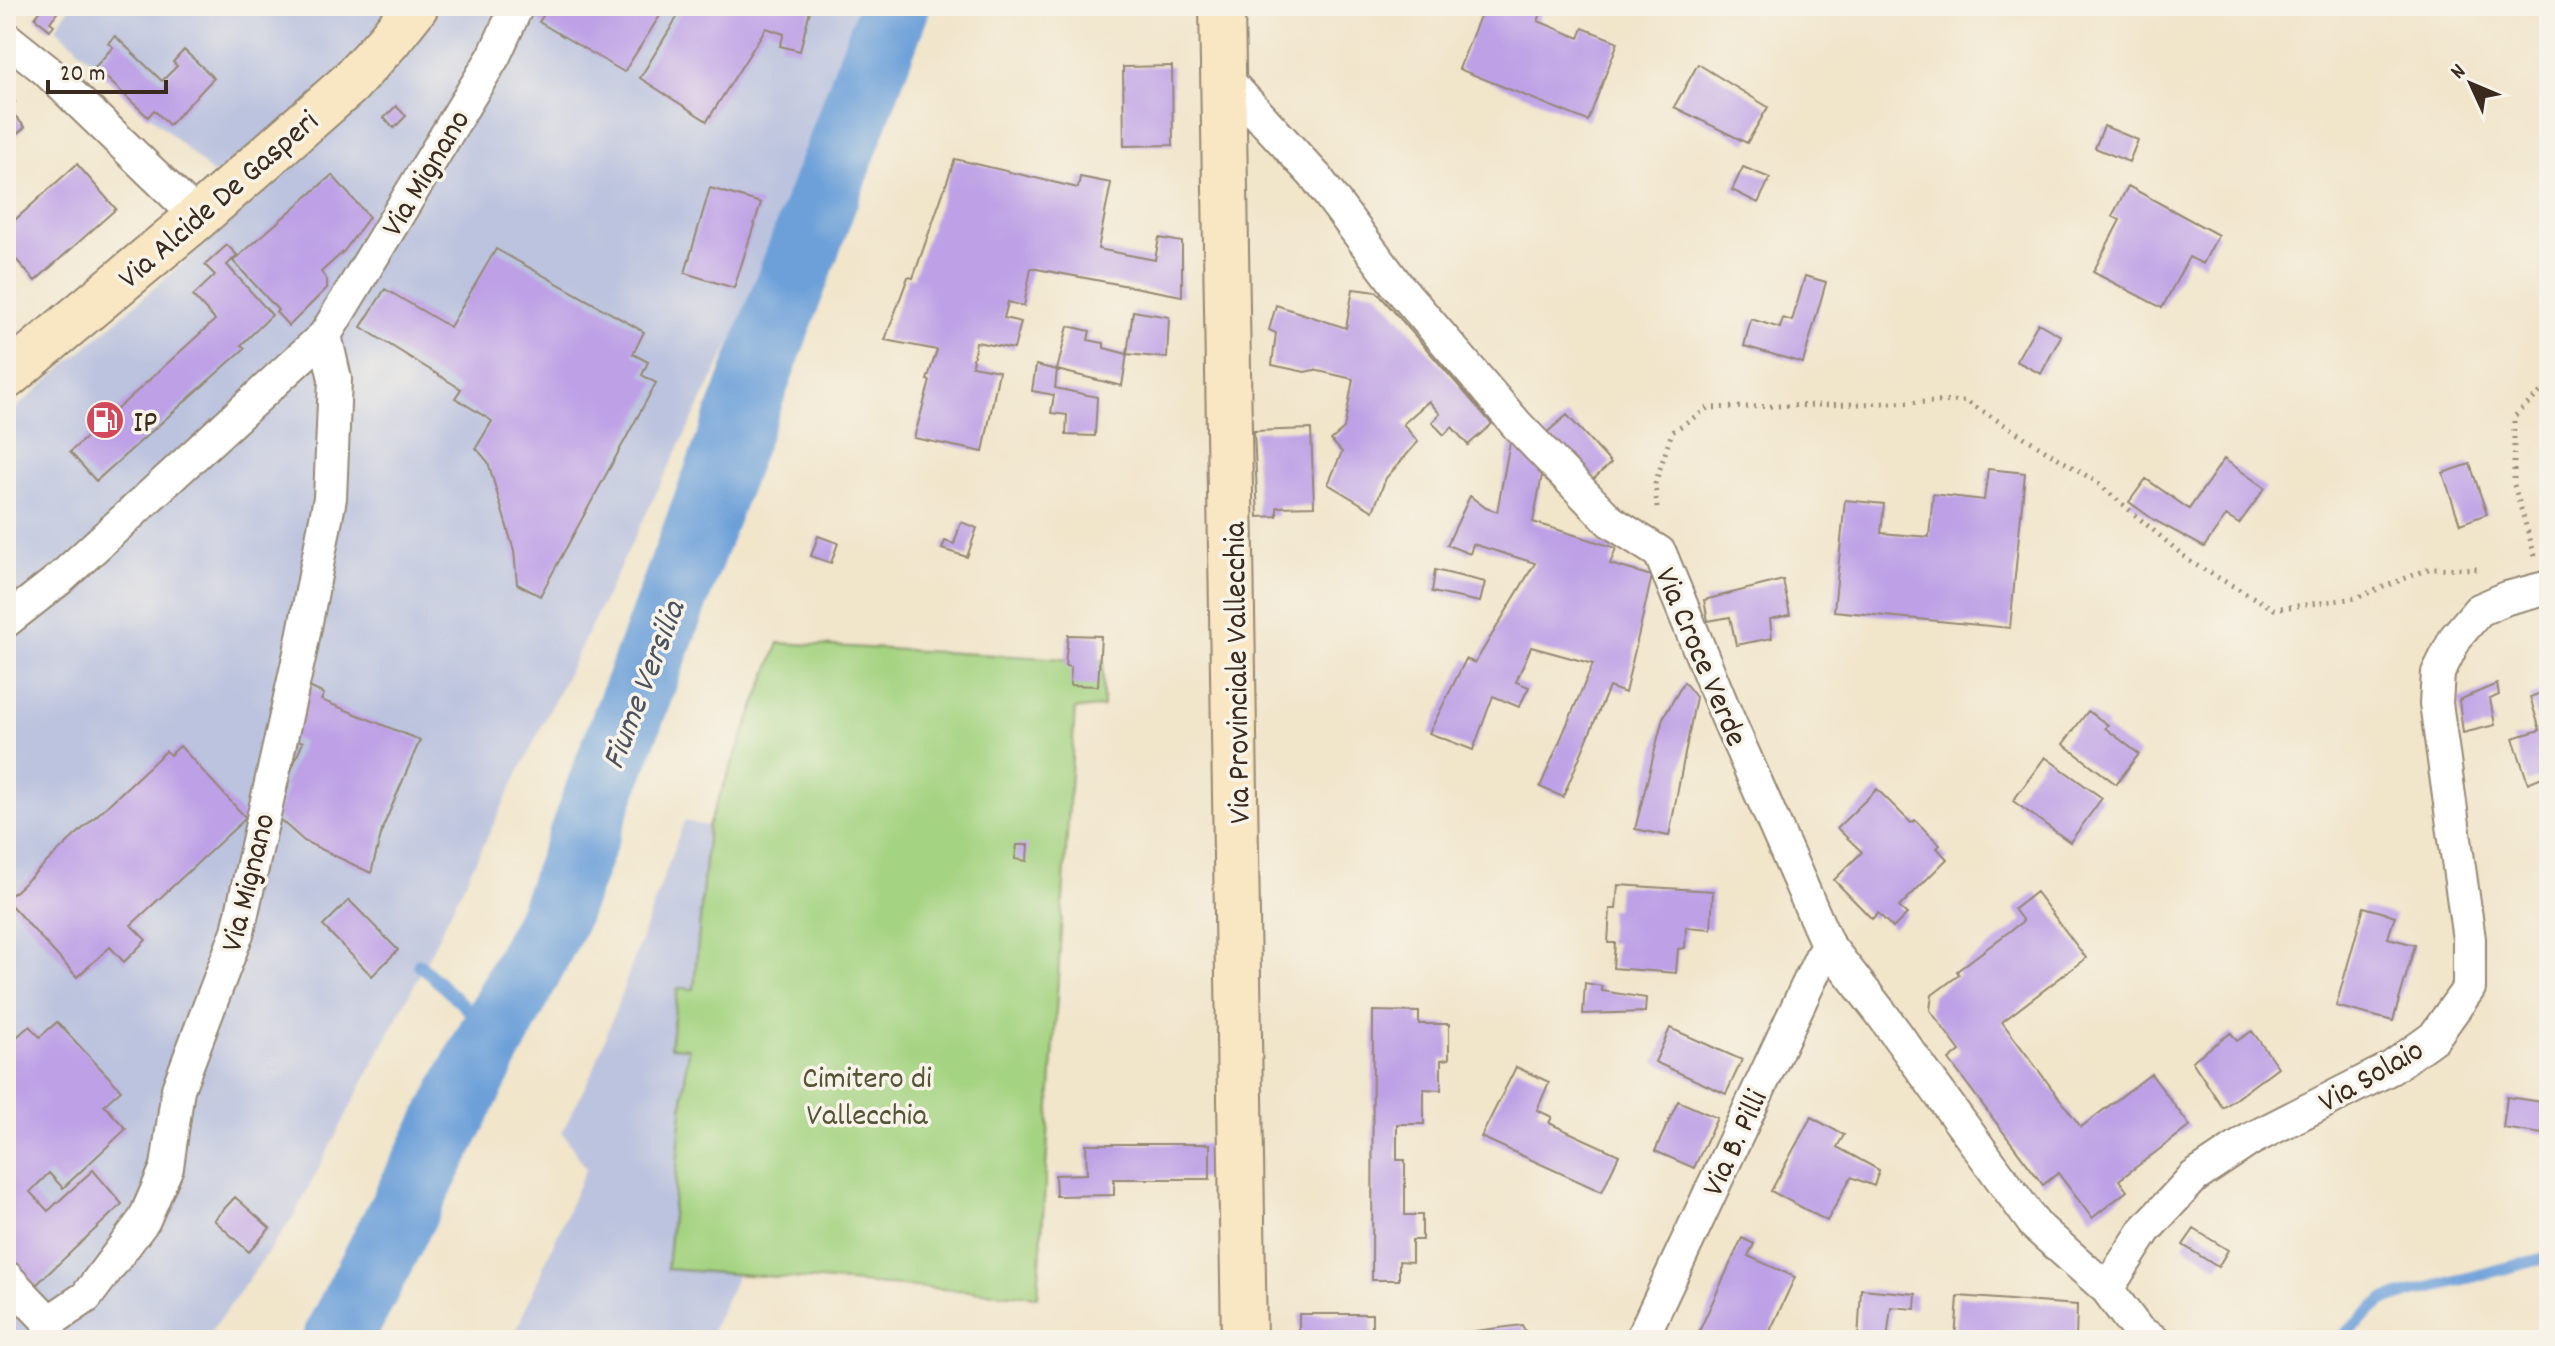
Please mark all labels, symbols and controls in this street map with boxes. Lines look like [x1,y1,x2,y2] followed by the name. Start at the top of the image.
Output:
[48,44,166,94] scale bar
[2431,44,2511,124] north arrow
[60,58,106,92] text: 20 m
[2444,58,2474,87] text: N
[110,101,331,302] street label: Via Alcide De Gasperi
[372,102,484,247] street label: Via Mignano
[84,399,126,441] fuel station icon: IP
[133,402,157,448] place label: IP
[1214,521,1266,824] street label: Via Provinciale Vallecchia
[1640,561,1757,754] street label: Via Croce Verde
[592,593,701,777] water label: Fiume Versilia
[211,809,290,957] street label: Via Mignano
[2311,1030,2434,1127] street label: Via Solaio
[802,1058,932,1141] park label: Cimitero di Vallecchia
[1693,1083,1782,1205] street label: Via B. Pilli

